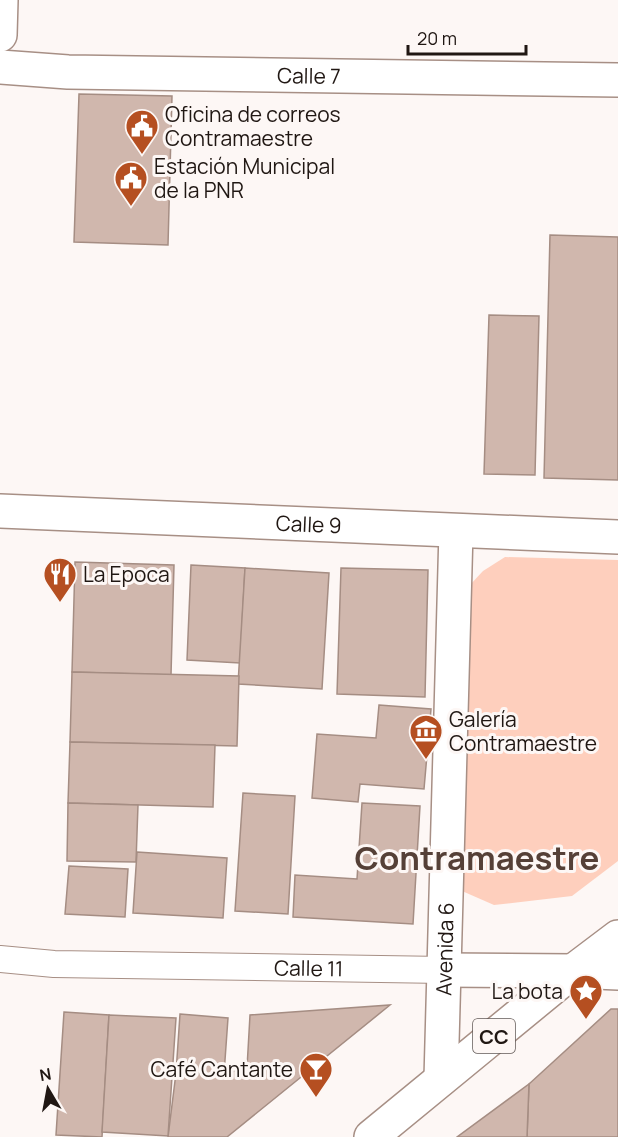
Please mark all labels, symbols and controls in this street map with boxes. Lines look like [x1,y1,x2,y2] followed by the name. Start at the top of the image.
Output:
[408,18,526,56] scale bar
[417,26,457,50] text: 20 m
[277,61,341,90] street label: Calle 7
[165,100,341,152] place label: Oficina de correos Contramaestre
[124,108,160,155] public building icon: Oficina de correos Contramaestre
[154,152,335,204] place label: Estación Municipal de la PNR
[113,160,149,207] public building icon: Estación Municipal de la PNR
[275,509,342,539] street label: Calle 9
[42,556,78,603] restaurant icon: La Epoca
[83,560,170,588] place label: La Epoca
[449,705,597,757] place label: Galería Contramaestre
[408,713,444,760] museum icon: Galería Contramaestre
[355,835,599,880] district label: Contramaestre
[429,902,460,996] street label: Avenida 6
[274,953,344,982] street label: Calle 11
[568,973,604,1020] place icon: La bota
[491,977,563,1005] place label: La bota
[473,1019,515,1053] road number: CC
[298,1051,334,1098] bar icon: Café Cantante
[150,1055,293,1083] place label: Café Cantante
[18,1059,78,1119] north arrow
[38,1062,53,1086] text: N

